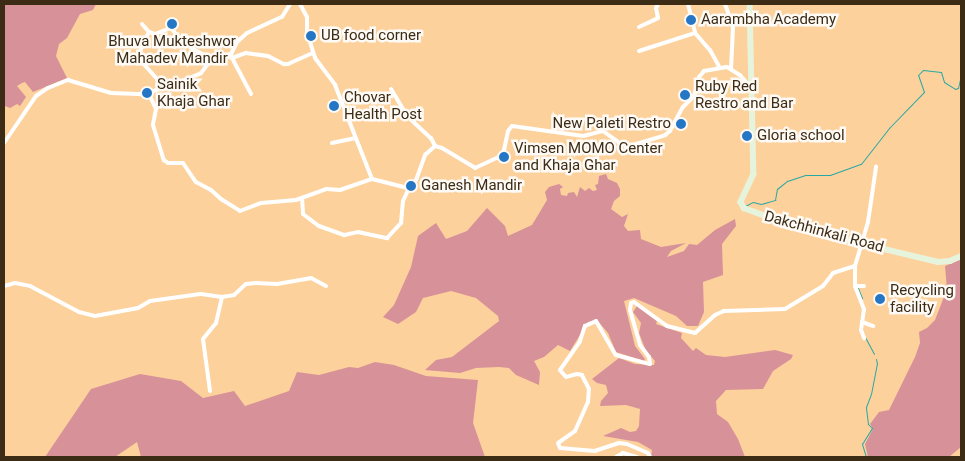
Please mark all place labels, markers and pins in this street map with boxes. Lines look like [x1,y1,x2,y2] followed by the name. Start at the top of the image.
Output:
[701,11,836,29] place label: Aarambha Academy
[685,14,697,26] marker: Aarambha Academy
[166,18,178,30] marker: Bhuva Mukteshwor Mahadev Mandir
[321,27,421,45] place label: UB food corner
[305,30,317,42] marker: UB food corner
[108,32,236,67] place label: Bhuva Mukteshwor Mahadev Mandir
[157,75,230,110] place label: Sainik Khaja Ghar
[695,77,793,112] place label: Ruby Red Restro and Bar
[141,87,153,99] marker: Sainik Khaja Ghar
[344,88,422,123] place label: Chovar Health Post
[679,89,691,101] marker: Ruby Red Restro and Bar
[328,100,340,112] marker: Chovar Health Post
[553,115,671,133] place label: New Paleti Restro
[675,118,687,130] marker: New Paleti Restro
[757,127,845,145] place label: Gloria school
[741,130,753,142] marker: Gloria school
[514,139,663,174] place label: Vimsen MOMO Center and Khaja Ghar
[498,151,510,163] marker: Vimsen MOMO Center and Khaja Ghar
[421,177,522,195] place label: Ganesh Mandir
[405,180,417,192] marker: Ganesh Mandir
[890,281,954,316] place label: Recycling facility
[874,293,886,305] marker: Recycling facility

